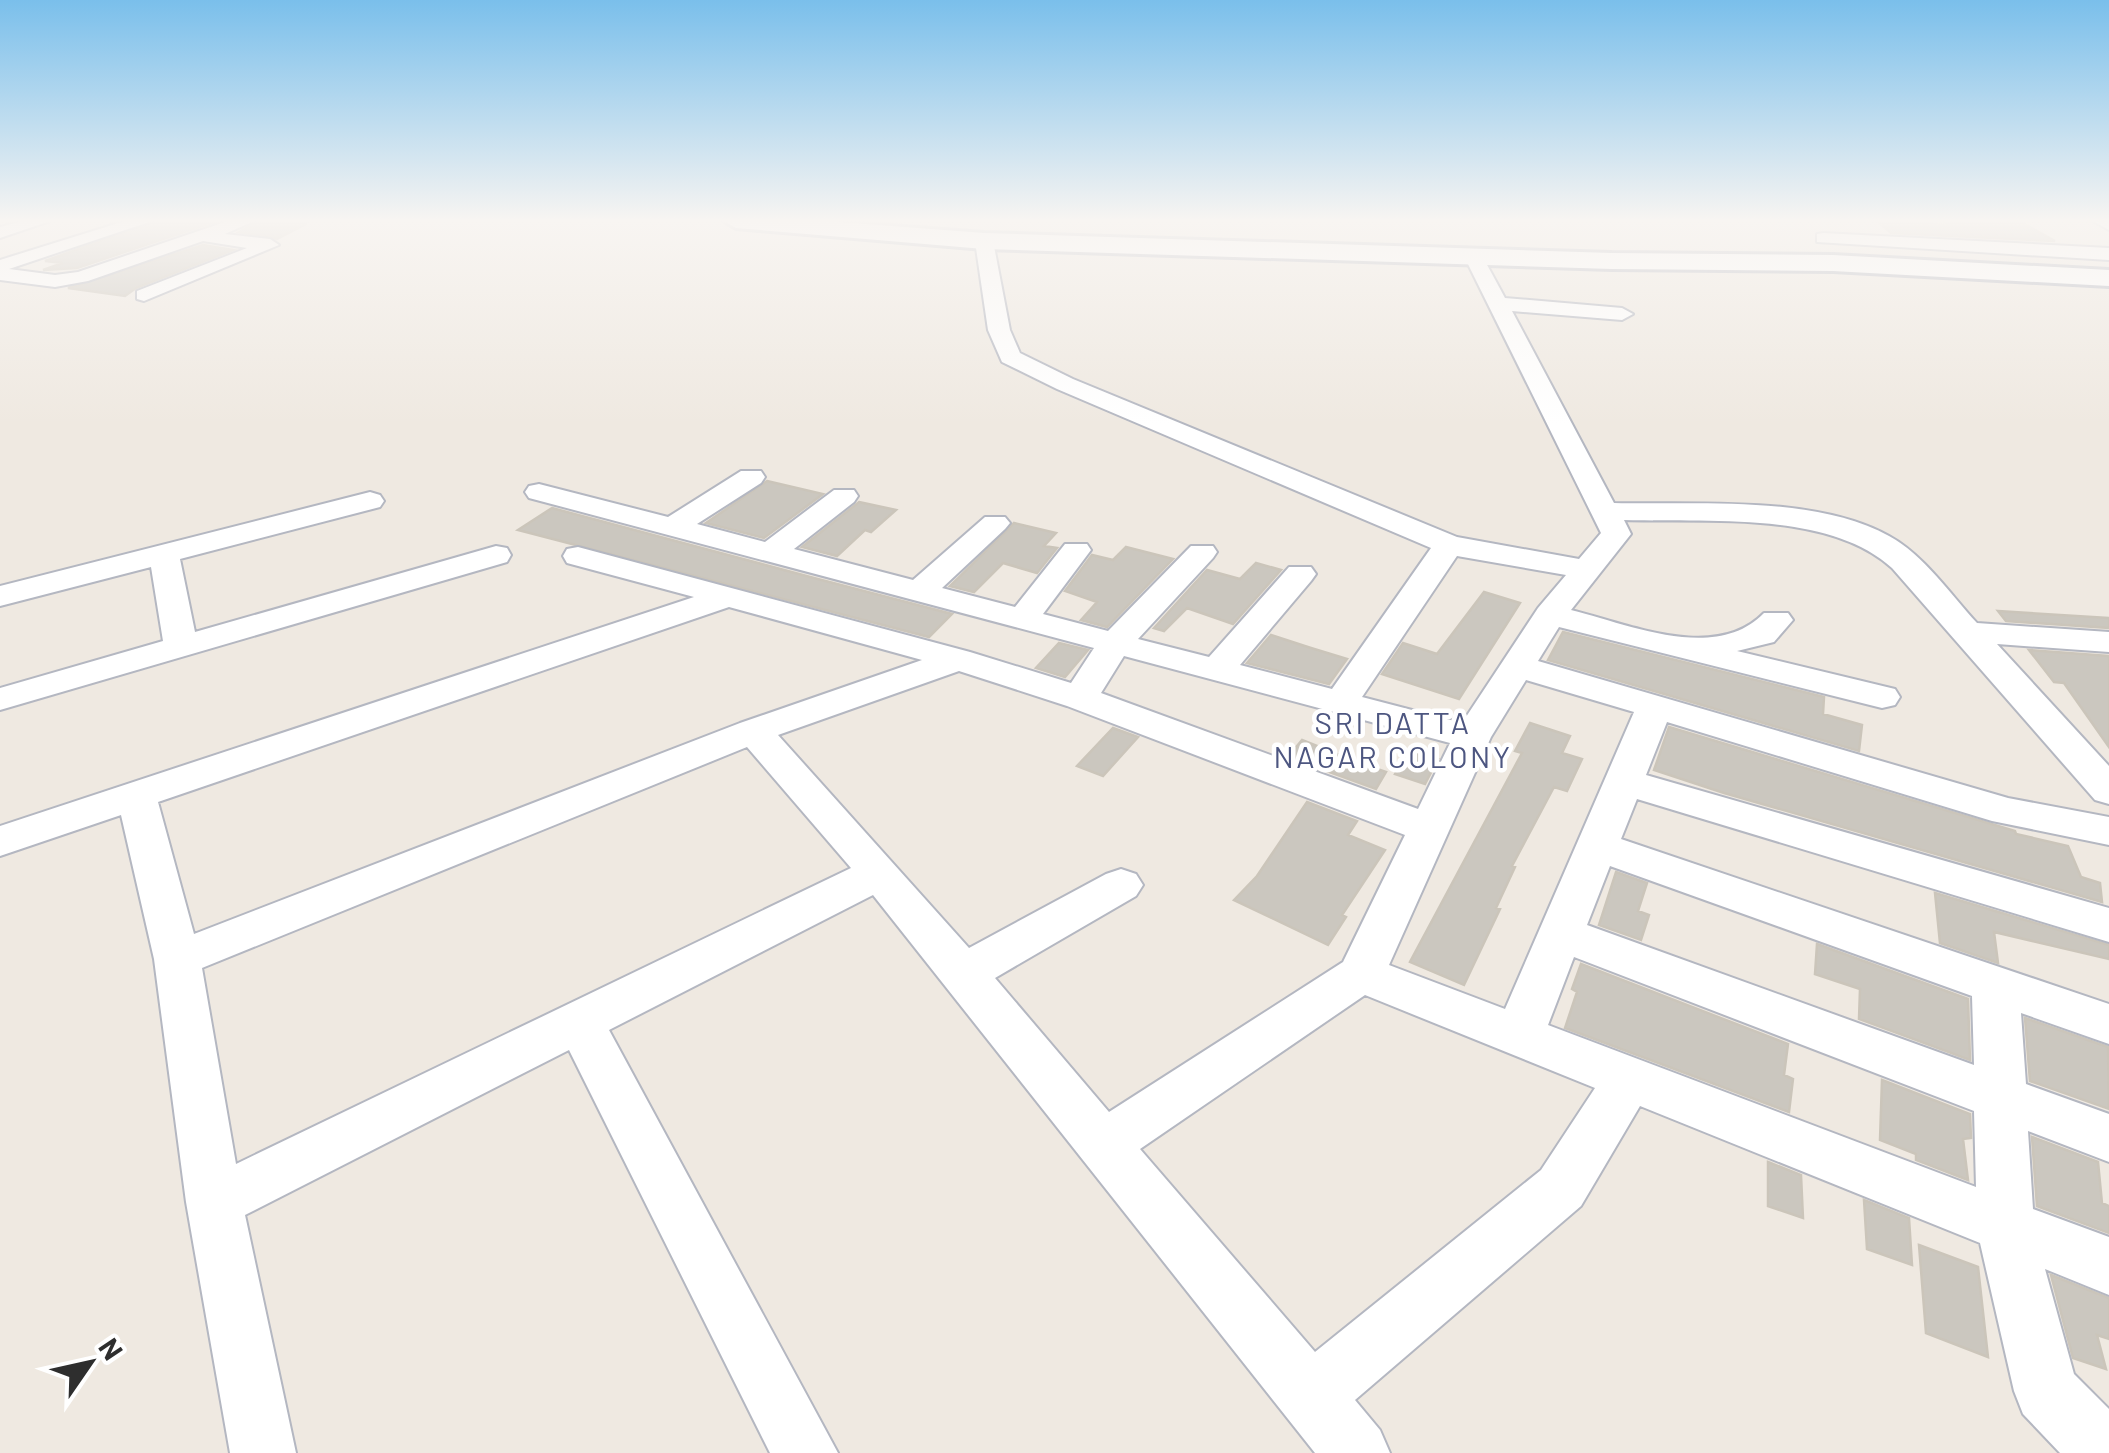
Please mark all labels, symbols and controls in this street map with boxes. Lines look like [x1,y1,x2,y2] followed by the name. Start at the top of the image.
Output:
[1274,704,1512,774] district label: SRI DATTA NAGAR COLONY
[40,1313,140,1413] north arrow
[92,1331,131,1366] text: N

